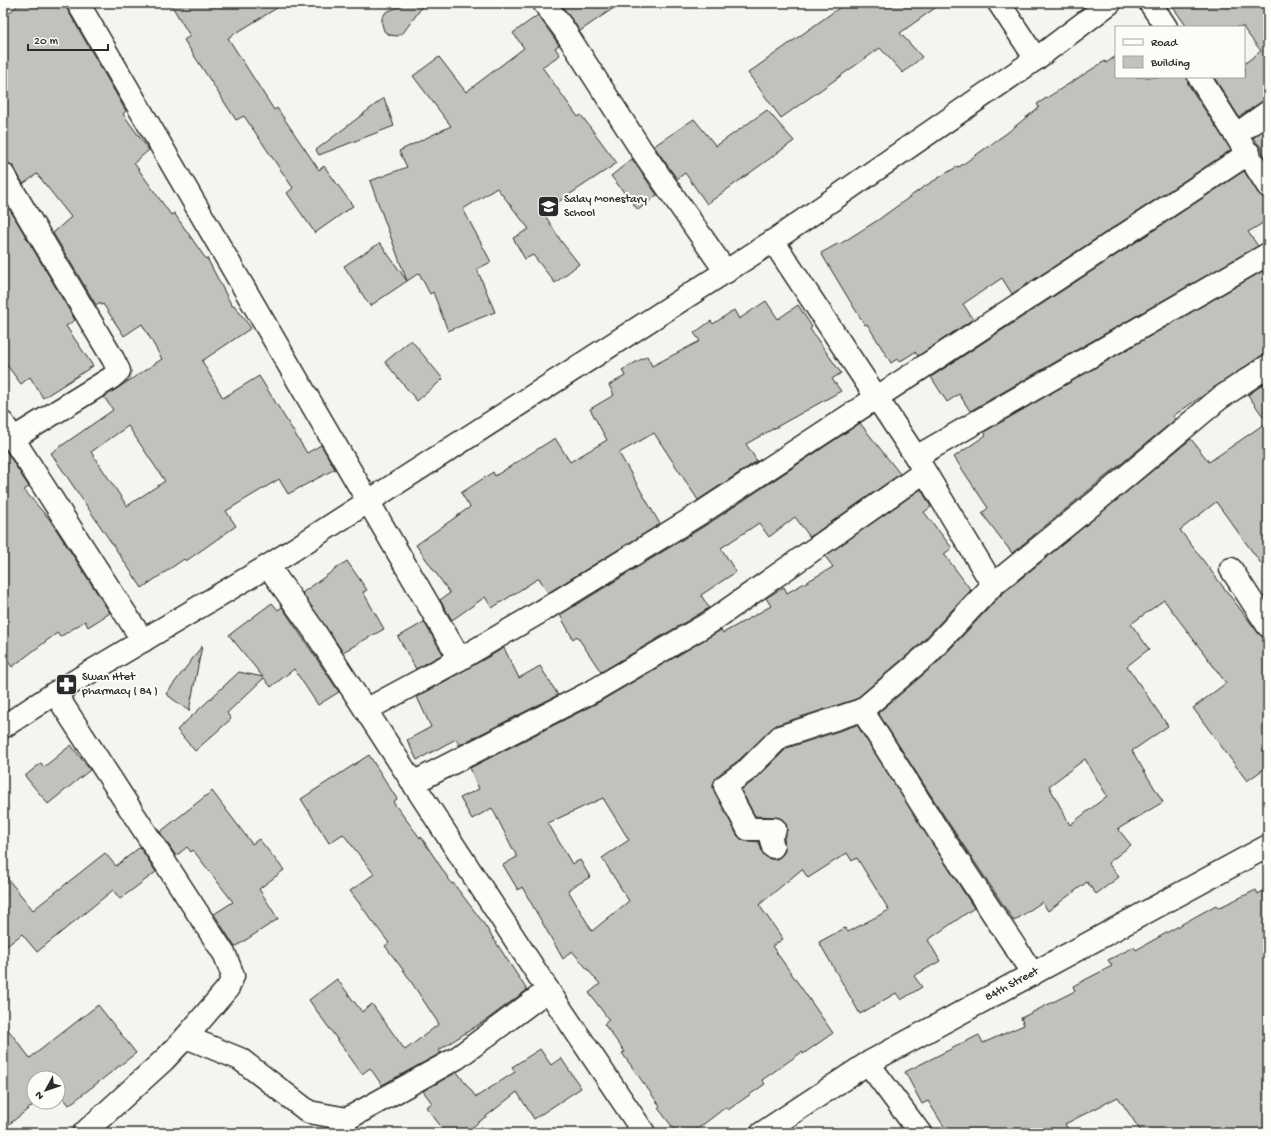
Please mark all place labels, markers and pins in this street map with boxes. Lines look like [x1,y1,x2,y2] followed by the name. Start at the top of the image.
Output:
[564,193,647,221] place label: Salay Monestary School
[535,194,561,220] school or university icon: Salay Monestary School
[81,671,158,699] place label: Swan Htet pharmacy ( 84 )
[53,672,79,698] pharmacy icon: Swan Htet pharmacy ( 84 )

